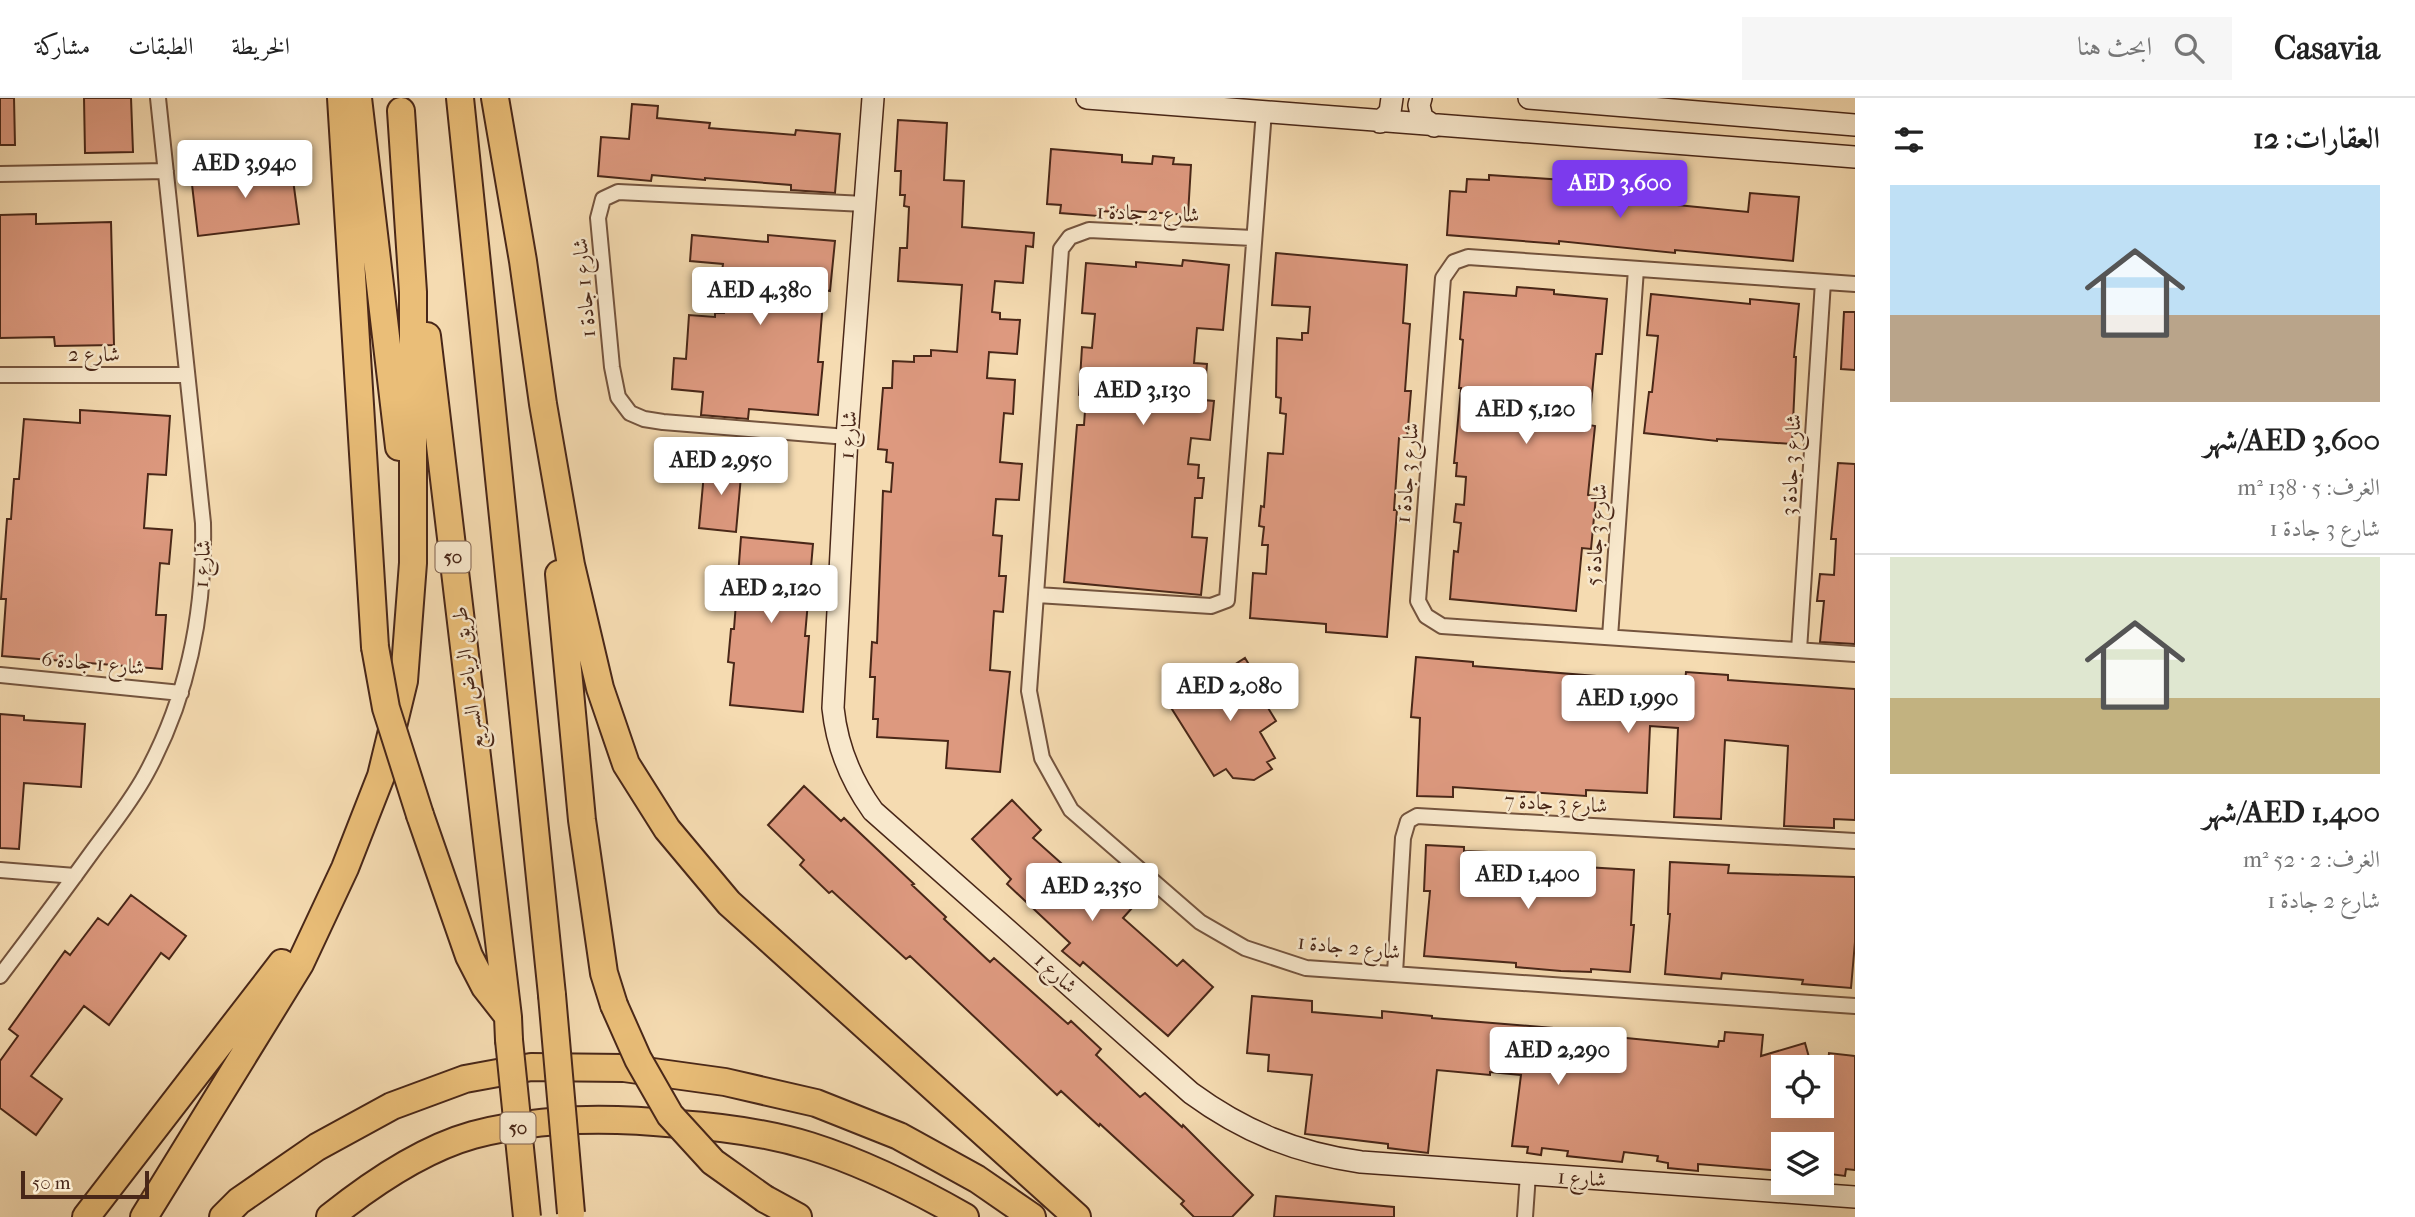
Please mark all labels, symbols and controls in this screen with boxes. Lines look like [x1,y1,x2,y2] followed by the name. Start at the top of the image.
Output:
[1742,17,2232,80] search box
[2170,29,2208,67] icon: search
[2274,29,2380,68] text: Casavia
[2077,31,2152,62] text: ابحث هنا
[35,32,90,60] text: مشاركة
[128,32,194,60] text: الطبقات
[232,32,290,60] text: الخريطة
[1890,121,1928,159] icon: filters
[2253,121,2380,156] text: العقارات: 12
[165,140,325,200] pin: AED 3,940
[193,149,297,176] text: AED 3,940
[1540,160,1700,220] pin: AED 3,600
[1568,169,1672,196] text: AED 3,600
[1096,199,1200,233] street label: شارع 2 جادة 1
[2072,230,2198,356] icon: home
[568,237,606,339] street label: شارع 1 جادة 1
[680,268,840,327] pin: AED 4,380
[708,276,812,303] text: AED 4,380
[68,342,120,372] street label: شارع 2
[1063,368,1223,427] pin: AED 3,130
[1095,376,1191,403] text: AED 3,130
[1446,386,1606,446] pin: AED 5,120
[1477,395,1575,422] text: AED 5,120
[834,410,868,460] street label: شارع 1
[1776,413,1812,517] street label: شارع 3 جادة 3
[1391,422,1429,525] street label: شارع 3 جادة 1
[2204,423,2380,458] text: AED 3,600/شهر
[641,438,801,497] pin: AED 2,950
[670,446,772,473] text: AED 2,950
[2237,474,2380,501] text: الغرف: 5 · 138 m²
[1580,483,1618,587] street label: شارع 3 جادة 5
[2270,515,2380,542] text: شارع 3 جادة 1
[189,539,221,589] street label: شارع 1
[435,542,470,572] road number: 50
[691,566,851,625] pin: AED 2,120
[721,574,821,601] text: AED 2,120
[2072,602,2198,728] icon: home
[447,604,496,751] street label: طريق الرياض السريع
[40,647,146,685] street label: شارع 1 جادة 6
[1150,664,1310,723] pin: AED 2,080
[1178,672,1282,699] text: AED 2,080
[1548,676,1708,735] pin: AED 1,990
[1578,684,1678,711] text: AED 1,990
[1503,788,1608,824] street label: شارع 3 جادة 7
[2203,795,2380,830] text: AED 1,400/شهر
[2243,846,2380,873] text: الغرف: 2 · 52 m²
[1448,852,1608,911] pin: AED 1,400
[1476,860,1580,887] text: AED 1,400
[1012,864,1172,923] pin: AED 2,350
[1042,872,1142,899] text: AED 2,350
[2267,887,2380,914] text: شارع 2 جادة 1
[1296,930,1401,970] street label: شارع 2 جادة 1
[1026,948,1082,1003] street label: شارع 1
[1478,1028,1638,1087] pin: AED 2,290
[1506,1036,1610,1063] text: AED 2,290
[1771,1055,1834,1195] map controls
[1771,1055,1834,1118] button: locate
[500,1112,536,1144] road number: 50
[1771,1132,1834,1195] button: layers
[1557,1164,1607,1198] street label: شارع 1
[21,1168,149,1200] scale bar
[32,1172,71,1194] text: 50 m

